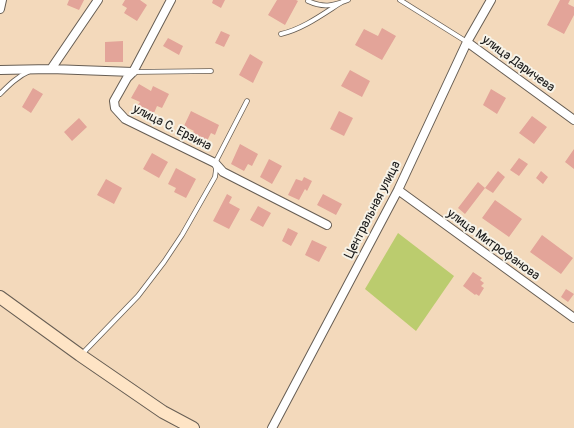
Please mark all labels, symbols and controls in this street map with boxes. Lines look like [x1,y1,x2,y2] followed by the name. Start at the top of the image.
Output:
[478,32,558,96] street label: улица Даричева
[130,101,214,155] street label: улица С. Ерзина
[342,159,404,261] street label: Центральная улица
[443,206,543,284] street label: улица Митрофанова

